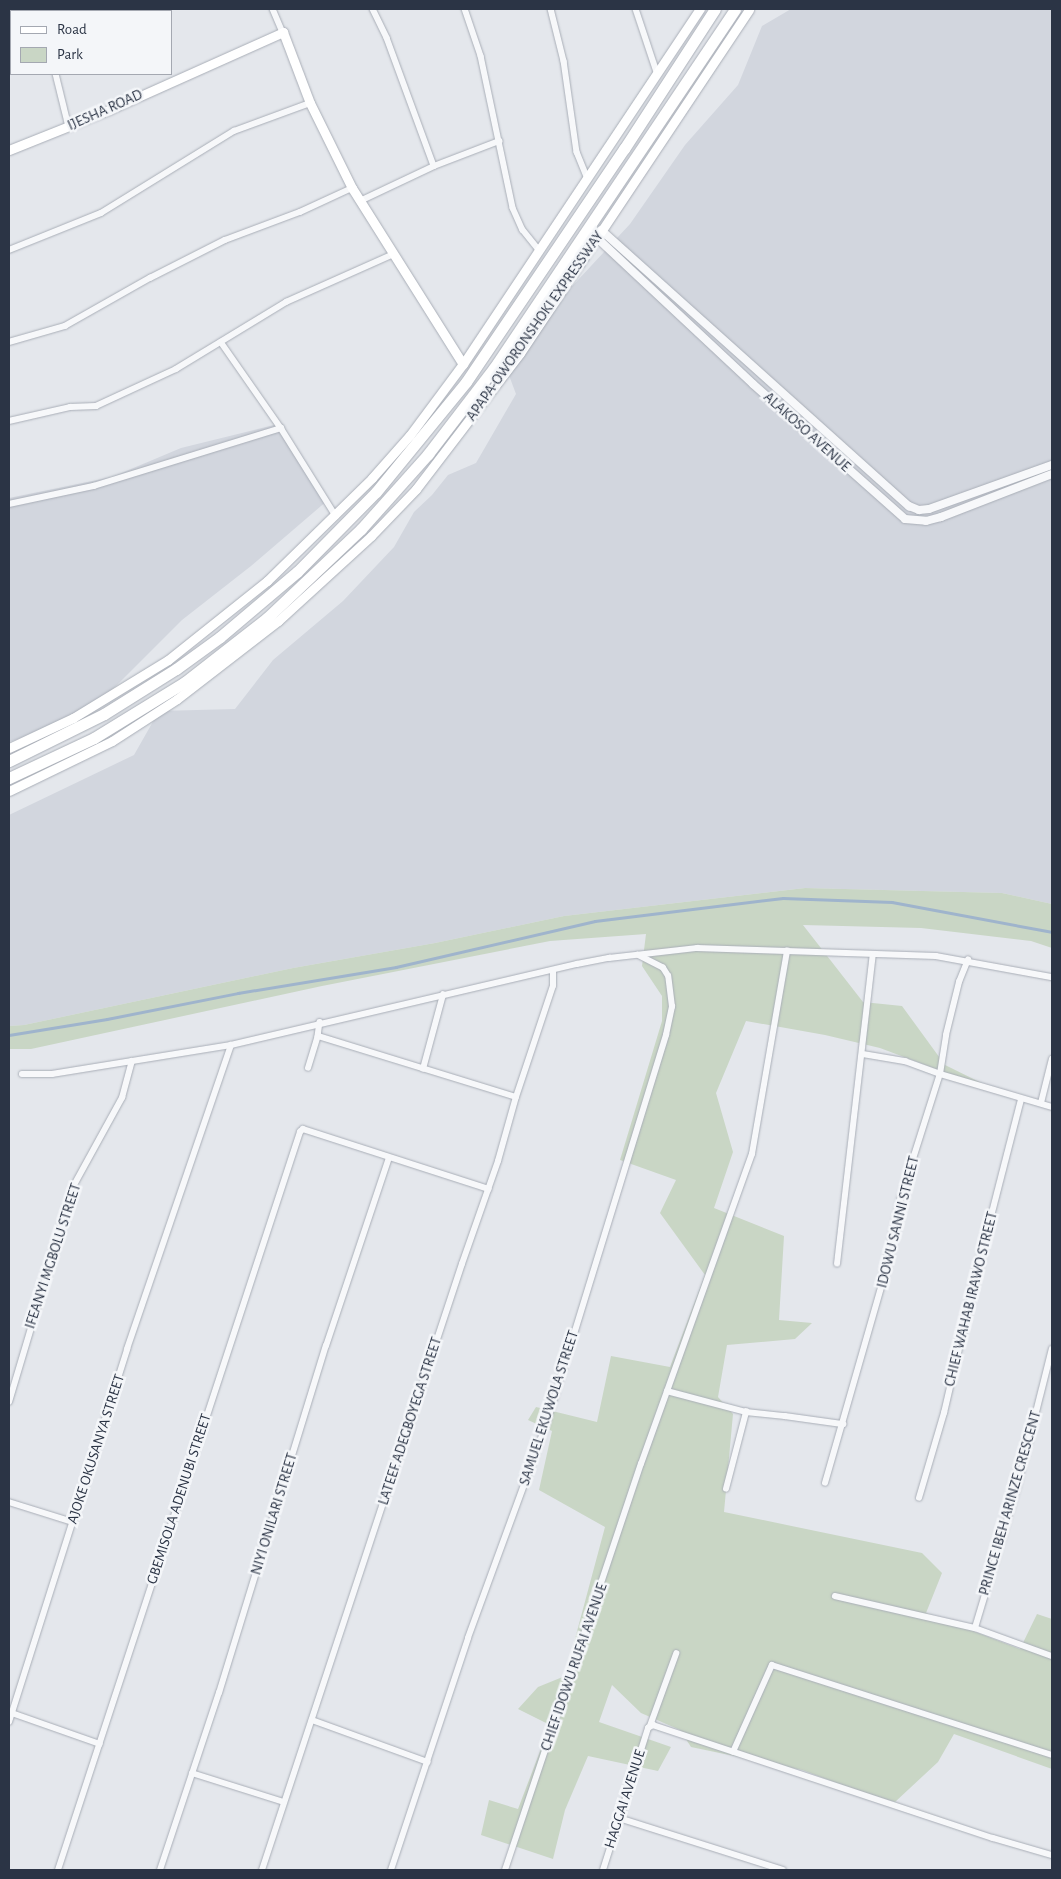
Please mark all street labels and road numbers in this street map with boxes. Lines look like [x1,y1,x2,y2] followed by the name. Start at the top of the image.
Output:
[65,85,145,135] street label: IJESHA ROAD
[462,228,608,424] street label: APAPA-OWORONSHOKI EXPRESSWAY
[760,388,854,476] street label: ALAKOSO AVENUE
[873,1154,923,1290] street label: IDOWU SANNI STREET
[21,1181,85,1331] street label: IFEANYI MGBOLU STREET
[941,1210,1001,1388] street label: CHIEF WAHAB IRAWO STREET
[515,1328,583,1488] street label: SAMUEL EKUWOLA STREET
[374,1335,446,1507] street label: LATEEF ADEGBOYEGA STREET
[63,1372,129,1526] street label: AJOKE OKUSANYA STREET
[975,1409,1045,1597] street label: PRINCE IBEH ARINZE CRESCENT
[143,1411,215,1587] street label: GBEMISOLA ADENUBI STREET
[247,1451,301,1577] street label: NIYI ONILARI STREET
[537,1581,611,1753] street label: CHIEF IDOWU RUFAI AVENUE
[601,1747,649,1851] street label: HAGGAI AVENUE

